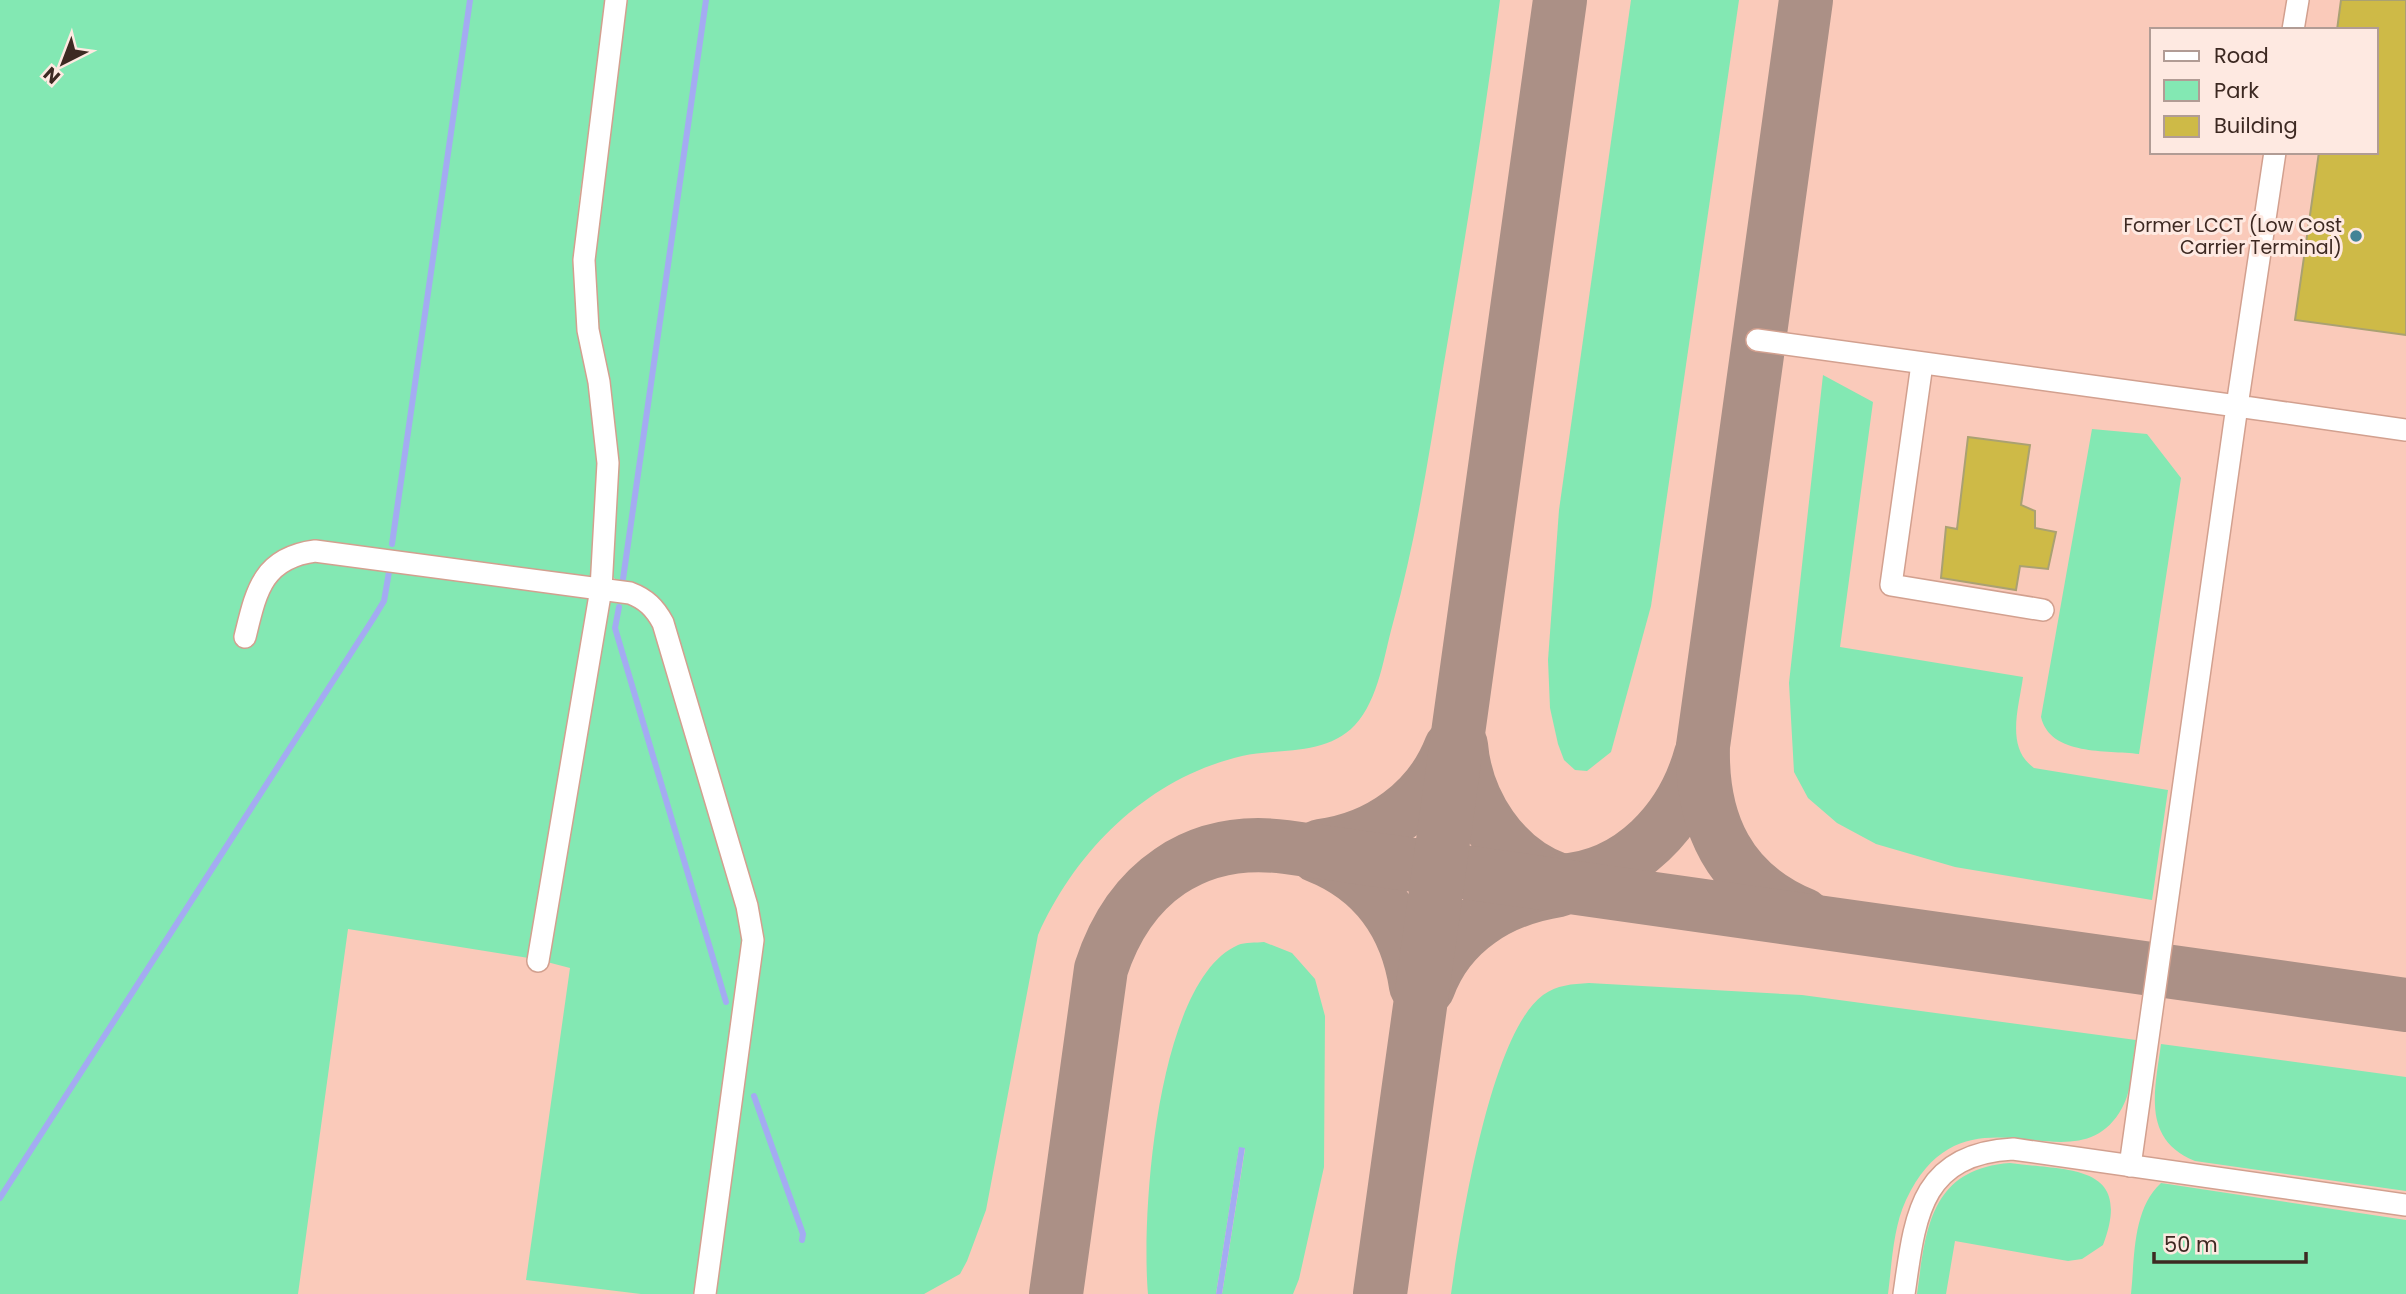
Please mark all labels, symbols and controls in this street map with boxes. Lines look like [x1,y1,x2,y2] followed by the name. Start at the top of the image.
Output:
[28,28,98,98] north arrow
[2150,28,2378,154] legend
[2214,41,2269,70] text: Road
[38,60,66,90] text: N
[2214,76,2259,105] text: Park
[2214,111,2298,140] text: Building
[2123,212,2342,261] place label: Former LCCT (Low Cost Carrier Terminal)
[2348,228,2364,244] marker: Former LCCT (Low Cost Carrier Terminal)
[2154,1220,2306,1264] scale bar
[2164,1230,2218,1259] text: 50 m

